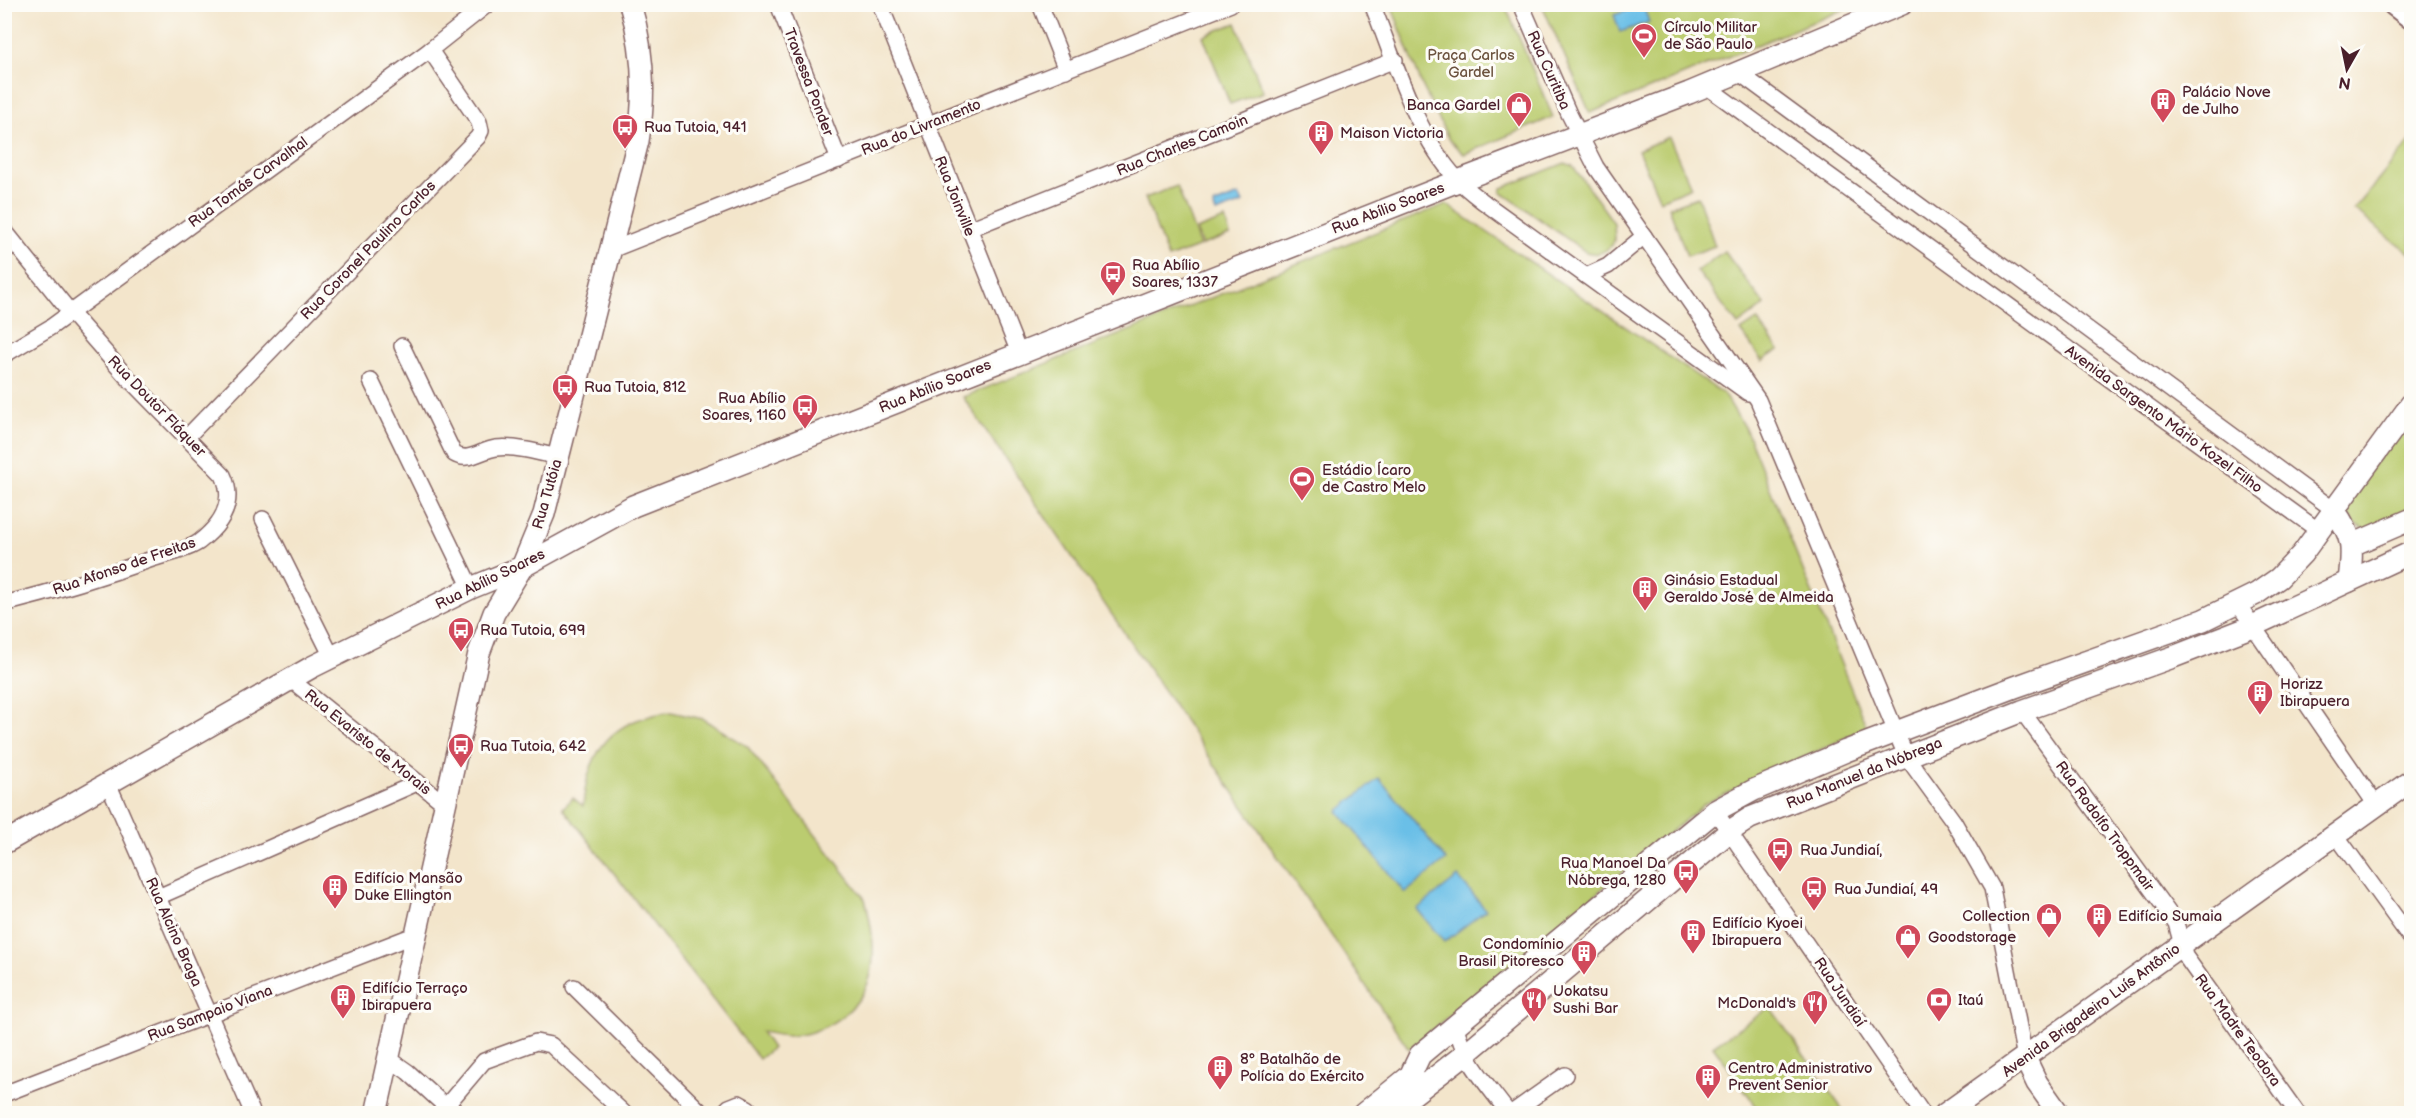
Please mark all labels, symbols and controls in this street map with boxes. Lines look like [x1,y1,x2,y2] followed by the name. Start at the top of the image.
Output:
[1664,18,1757,54] place label: Círculo Militar de São Paulo
[1629,21,1659,59] sports icon: Círculo Militar de São Paulo
[779,26,838,139] street label: Travessa Ponder
[1523,28,1574,113] street label: Rua Curitiba
[2317,39,2377,99] north arrow
[1427,46,1515,82] park label: Praça Carlos Gardel
[2337,72,2352,93] text: N
[2182,83,2271,119] place label: Palácio Nove de Julho
[2148,86,2178,124] building icon: Palácio Nove de Julho
[1504,90,1534,128] shop icon: Banca Gardel
[858,95,984,160] street label: Rua do Livramento
[1407,96,1500,115] place label: Banca Gardel
[1114,110,1251,181] street label: Rua Charles Camoin
[610,112,640,150] bus stop icon: Rua Tutoia, 941
[644,118,746,137] place label: Rua Tutoia, 941
[1306,118,1336,156] building icon: Maison Victoria
[1340,124,1444,143] place label: Maison Victoria
[185,133,312,232] street label: Rua Tomás Carvalhal
[930,153,979,239] street label: Rua Joinville
[297,176,440,324] street label: Rua Coronel Paulino Carlos
[1329,178,1448,239] street label: Rua Abílio Soares
[1132,256,1218,292] place label: Rua Abílio Soares, 1337
[1098,259,1128,297] bus stop icon: Rua Abílio Soares, 1337
[2061,341,2266,498] street label: Avenida Sargento Mário Kozel Filho
[104,352,210,461] street label: Rua Doutor Fláquer
[876,355,995,418] street label: Rua Abílio Soares
[550,372,580,410] bus stop icon: Rua Tutoia, 812
[584,378,686,397] place label: Rua Tutoia, 812
[702,389,786,425] place label: Rua Abílio Soares, 1160
[790,392,820,430] bus stop icon: Rua Abílio Soares, 1160
[528,457,567,531] street label: Rua Tutóia
[1322,461,1426,497] place label: Estádio Ícaro de Castro Melo
[1287,464,1317,502] sports icon: Estádio Ícaro de Castro Melo
[50,533,199,600] street label: Rua Afonso de Freitas
[432,544,549,614] street label: Rua Abílio Soares
[1664,571,1834,607] place label: Ginásio Estadual Geraldo José de Almeida
[1630,574,1660,612] building icon: Ginásio Estadual Geraldo José de Almeida
[446,615,476,653] bus stop icon: Rua Tutoia, 699
[480,621,585,640] place label: Rua Tutoia, 699
[2280,675,2350,711] place label: Horizz Ibirapuera
[2245,678,2275,716] building icon: Horizz Ibirapuera
[300,685,435,800] street label: Rua Evaristo de Morais
[446,731,476,769] bus stop icon: Rua Tutoia, 642
[1783,733,1945,813] street label: Rua Manuel da Nóbrega
[480,737,586,756] place label: Rua Tutoia, 642
[2051,757,2159,896] street label: Rua Rodolfo Troppmair
[1765,835,1795,873] bus stop icon: Rua Jundiaí,
[1800,841,1883,860] place label: Rua Jundiaí,
[1561,854,1666,890] place label: Rua Manoel Da Nóbrega, 1280
[1671,857,1701,895] bus stop icon: Rua Manoel Da Nóbrega, 1280
[354,869,463,905] place label: Edifício Mansão Duke Ellington
[320,872,350,910] building icon: Edifício Mansão Duke Ellington
[1799,874,1829,912] bus stop icon: Rua Jundiaí, 49
[141,875,206,990] street label: Rua Alcino Braga
[1834,880,1938,899] place label: Rua Jundiaí, 49
[2034,901,2064,939] shop icon: Collection
[2084,901,2114,939] building icon: Edifício Sumaia
[1962,907,2030,926] place label: Collection
[2118,907,2222,926] place label: Edifício Sumaia
[1712,914,1803,950] place label: Edifício Kyoei Ibirapuera
[1678,917,1708,955] building icon: Edifício Kyoei Ibirapuera
[1893,922,1923,960] shop icon: Goodstorage
[1928,928,2016,947] place label: Goodstorage
[1458,935,1564,971] place label: Condomínio Brasil Pitoresco
[1569,938,1599,976] building icon: Condomínio Brasil Pitoresco
[1998,939,2184,1081] street label: Avenida Brigadeiro Luís Antônio
[1809,954,1870,1031] street label: Rua Jundiaí
[2190,970,2285,1090] street label: Rua Madre Teodora
[362,979,468,1015] place label: Edifício Terraço Ibirapuera
[145,981,275,1046] street label: Rua Sampaio Viana
[328,982,358,1020] building icon: Edifício Terraço Ibirapuera
[1553,982,1618,1018] place label: Uokatsu Sushi Bar
[1519,985,1549,1023] restaurant icon: Uokatsu Sushi Bar
[1924,985,1954,1023] bank icon: Itaú
[1800,988,1830,1026] restaurant icon: McDonald's
[1958,991,1984,1010] place label: Itaú
[1717,994,1797,1013] place label: McDonald's
[1240,1050,1364,1086] place label: 8º Batalhão de Polícia do Exército
[1205,1053,1235,1091] building icon: 8º Batalhão de Polícia do Exército
[1728,1059,1872,1095] place label: Centro Administrativo Prevent Senior
[1693,1062,1723,1100] building icon: Centro Administrativo Prevent Senior

